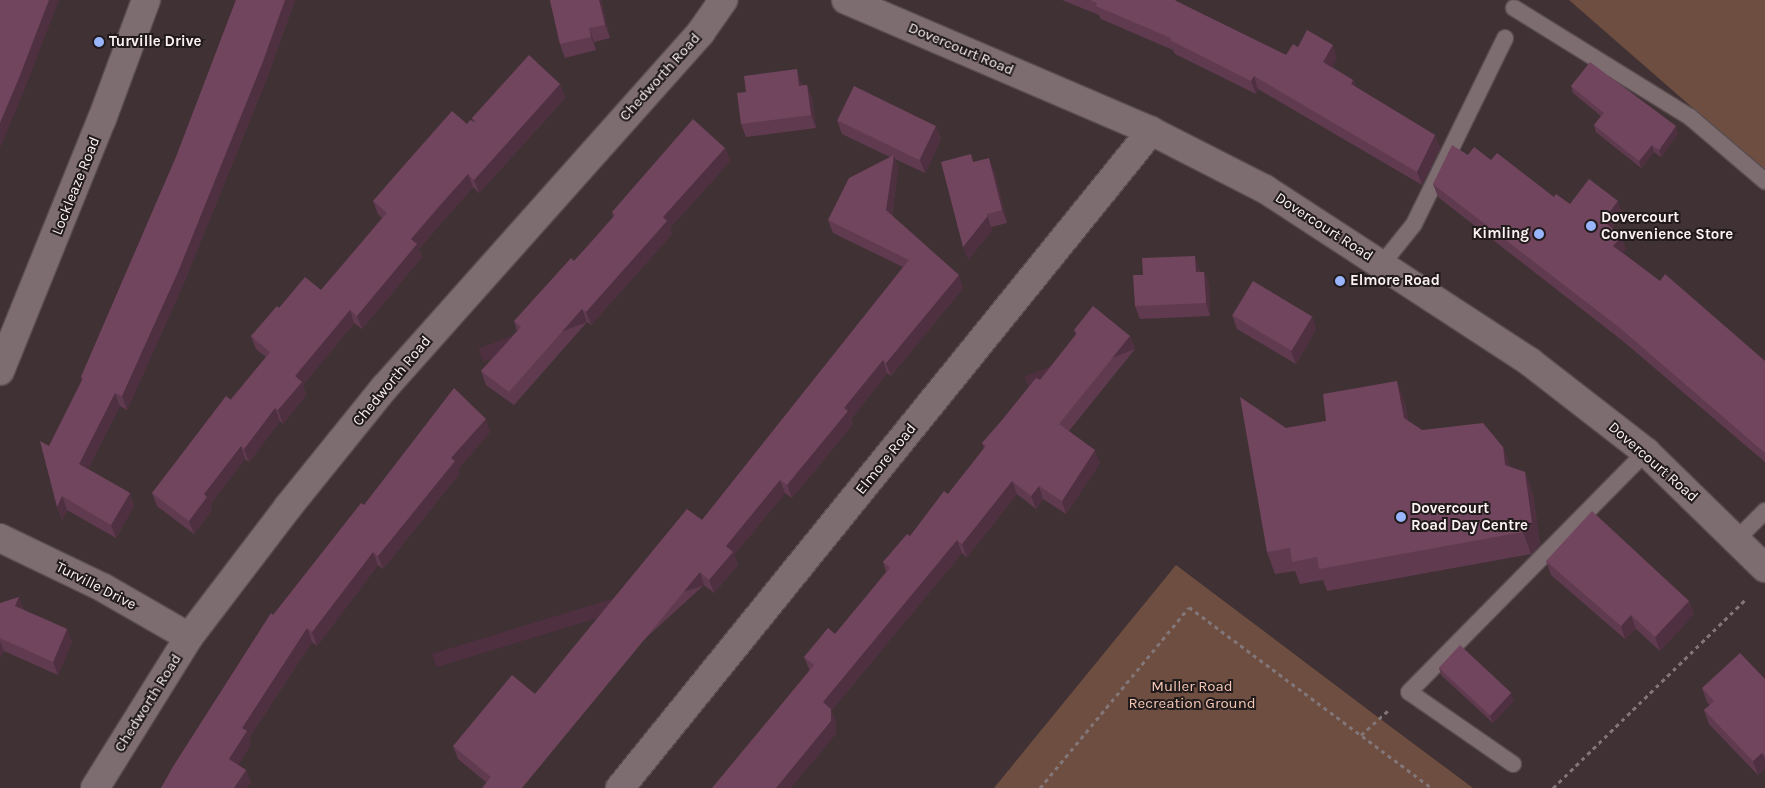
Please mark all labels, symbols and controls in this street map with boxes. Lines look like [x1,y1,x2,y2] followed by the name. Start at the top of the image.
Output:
[906,19,1016,79] street label: Dovercourt Road
[616,29,704,125] street label: Chedworth Road
[109,33,201,51] place label: Turville Drive
[93,36,105,48] marker: Turville Drive
[48,134,104,238] street label: Lockleaze Road
[1272,189,1376,265] street label: Dovercourt Road
[1601,208,1733,243] place label: Dovercourt Convenience Store
[1585,220,1597,232] marker: Dovercourt Convenience Store
[1472,225,1529,243] place label: Kimling
[1533,228,1545,240] marker: Kimling
[1350,272,1440,290] place label: Elmore Road
[1334,275,1346,287] marker: Elmore Road
[349,332,435,430] street label: Chedworth Road
[1604,418,1702,506] street label: Dovercourt Road
[852,420,920,498] street label: Elmore Road
[1411,499,1528,534] place label: Dovercourt Road Day Centre
[1395,511,1407,523] marker: Dovercourt Road Day Centre
[53,558,139,614] street label: Turville Drive
[111,651,185,755] street label: Chedworth Road
[1128,677,1256,712] park label: Muller Road Recreation Ground

